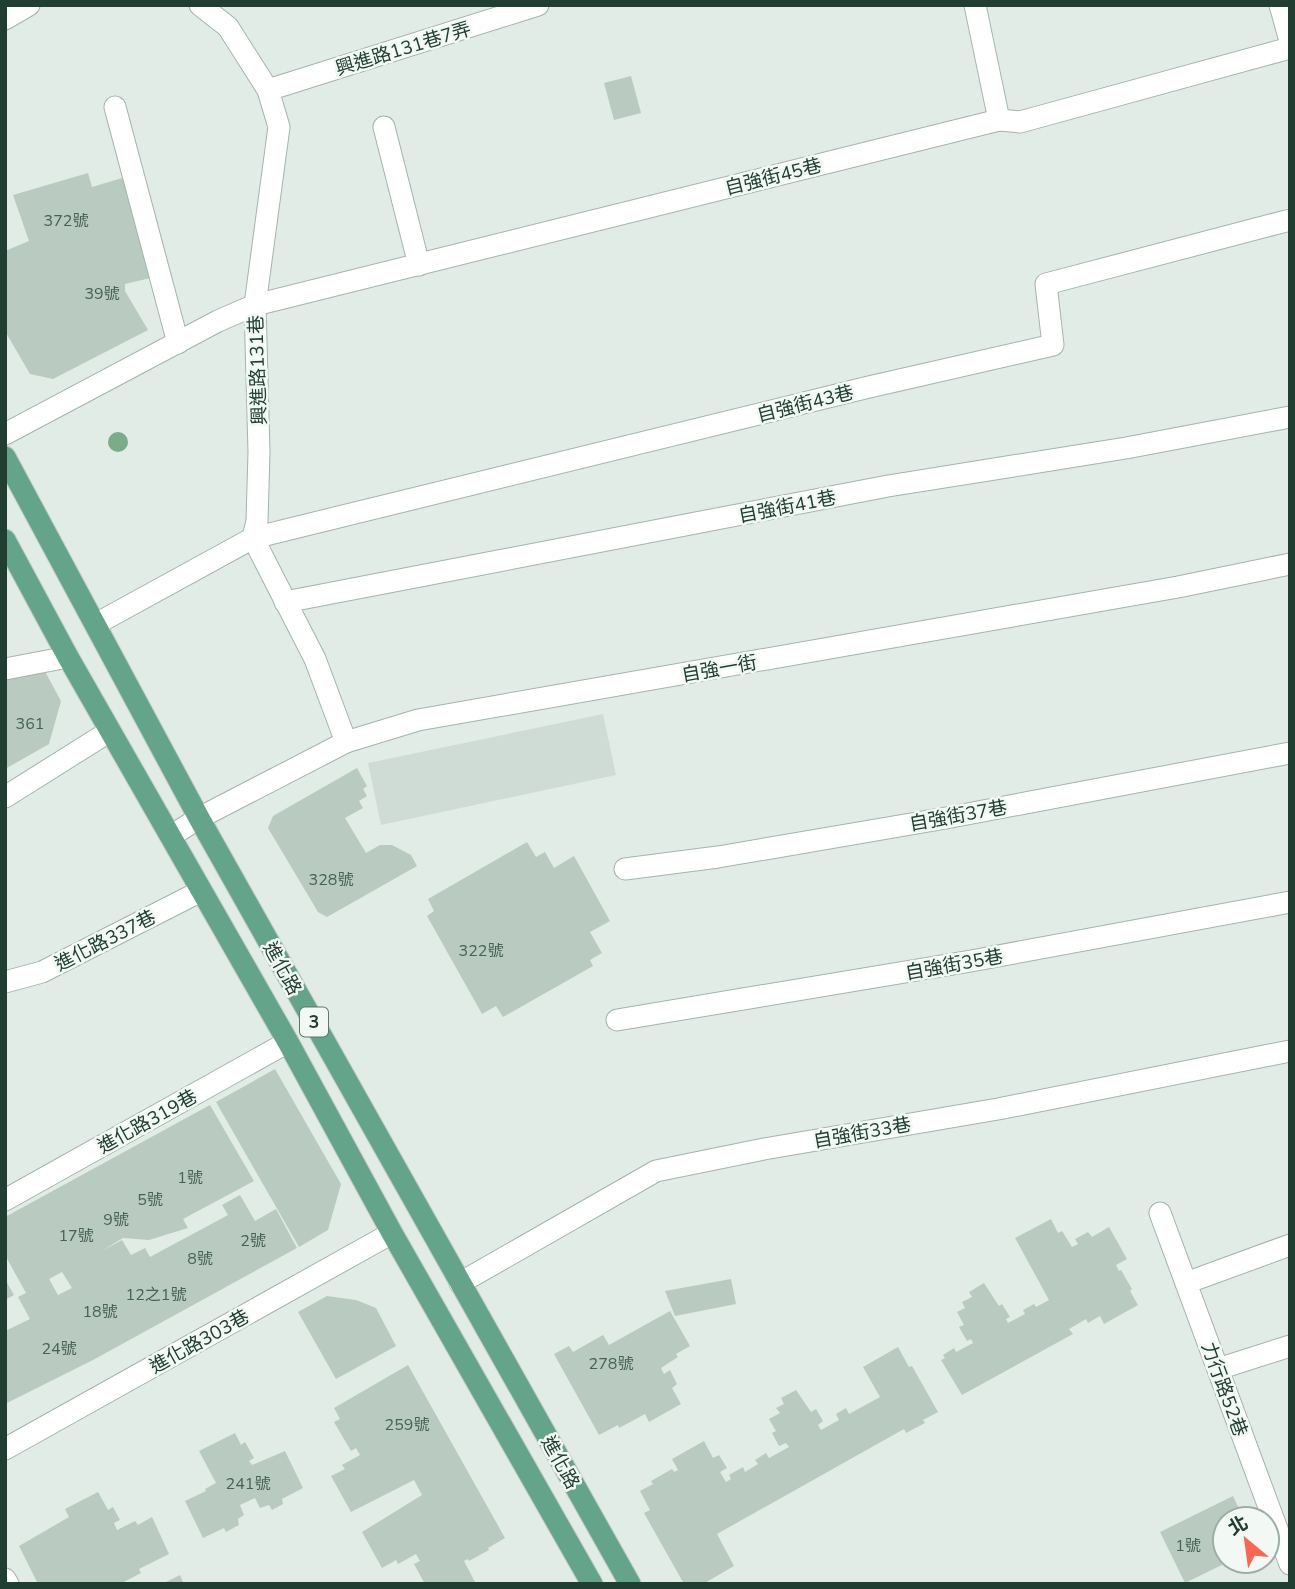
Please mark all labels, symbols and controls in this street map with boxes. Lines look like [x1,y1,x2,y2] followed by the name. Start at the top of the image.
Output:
[332,16,474,82] street label: 興進路131巷7弄
[722,152,824,202] street label: 自強街45巷
[44,210,88,232] house number: 372號
[84,283,120,305] house number: 39號
[243,314,273,425] street label: 興進路131巷
[754,379,856,429] street label: 自強街43巷
[736,485,838,529] street label: 自強街41巷
[679,650,759,688] street label: 自強一街
[16,713,44,735] house number: 361
[907,795,1009,837] street label: 自強街37巷
[309,869,353,891] house number: 328號
[50,904,160,977] street label: 進化路337巷
[257,937,307,1000] street label: 進化路
[459,940,503,962] house number: 322號
[903,944,1005,986] street label: 自強街35巷
[300,1007,328,1036] road number: 3
[93,1084,202,1160] street label: 進化路319巷
[811,1112,913,1154] street label: 自強街33巷
[177,1167,203,1189] house number: 1號
[137,1189,163,1211] house number: 5號
[103,1209,129,1231] house number: 9號
[58,1225,94,1247] house number: 17號
[240,1230,266,1252] house number: 2號
[187,1248,213,1270] house number: 8號
[126,1284,186,1306] house number: 12之1號
[82,1301,118,1323] house number: 18號
[145,1304,254,1380] street label: 進化路303巷
[41,1338,77,1360] house number: 24號
[1195,1338,1253,1440] street label: 力行路52巷
[589,1353,633,1375] house number: 278號
[385,1414,429,1436] house number: 259號
[535,1431,585,1494] street label: 進化路
[226,1473,270,1495] house number: 241號
[1211,1505,1281,1575] north arrow
[1224,1510,1253,1542] text: 北
[1175,1535,1201,1557] house number: 1號

